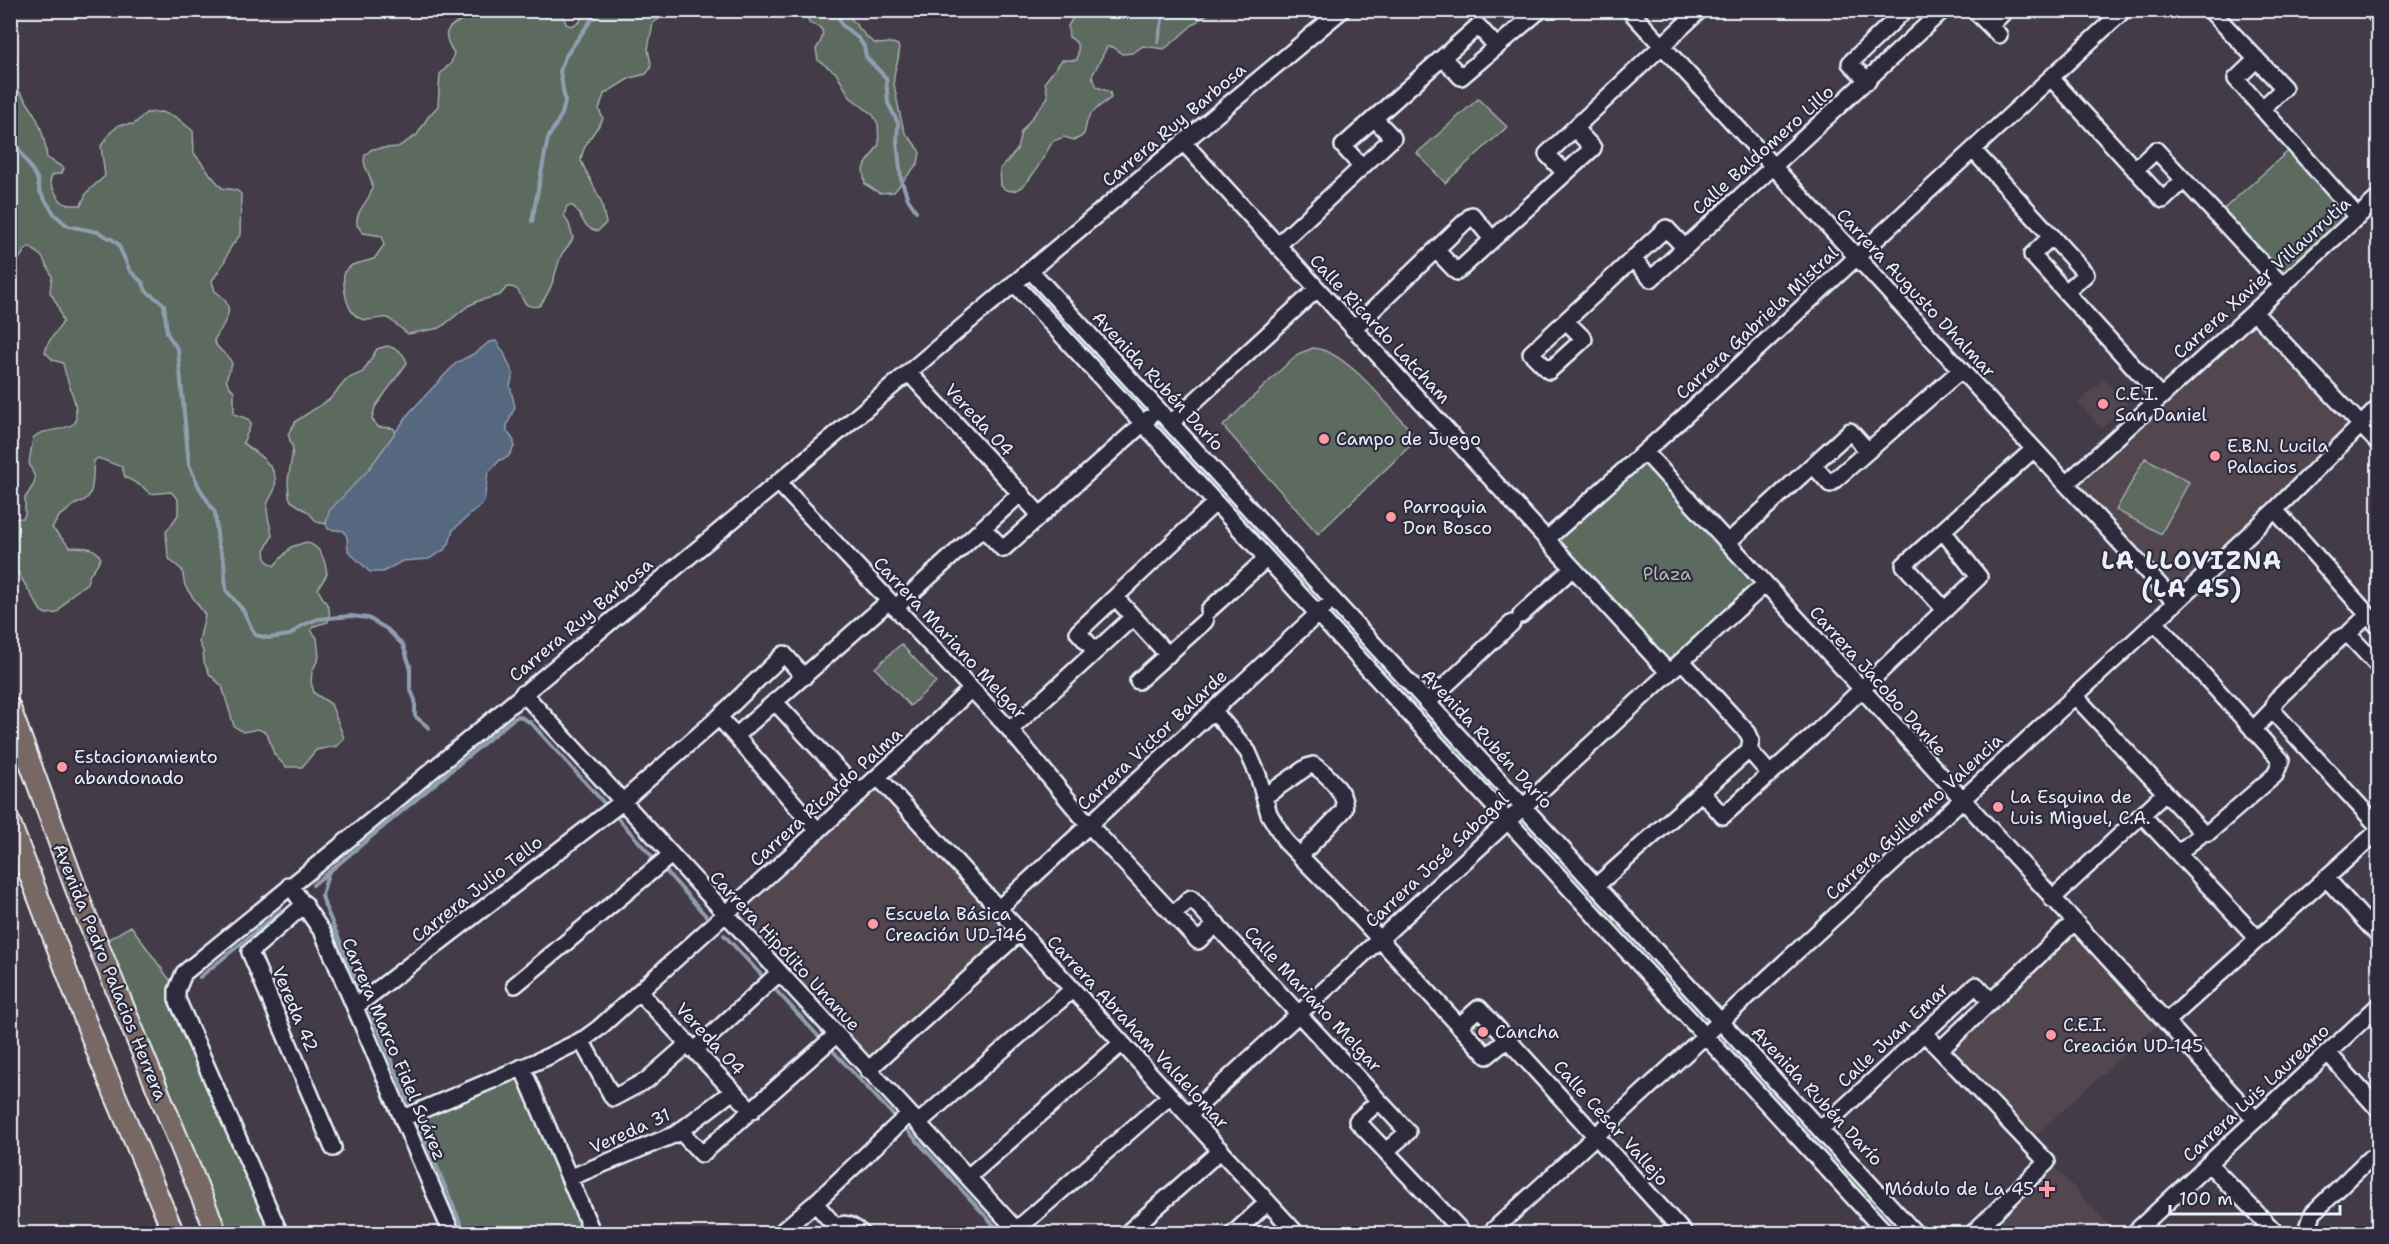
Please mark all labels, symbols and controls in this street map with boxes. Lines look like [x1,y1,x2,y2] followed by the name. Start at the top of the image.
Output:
[1097,58,1251,192] street label: Carrera Ruy Barbosa
[1687,80,1839,220] street label: Calle Baldomero Lillo
[2168,192,2356,364] street label: Carrera Xavier Villaurrutia
[1831,203,2001,383] street label: Carrera Augusto Dhalmar
[1670,241,1844,405] street label: Carrera Gabriela Mistral
[1304,249,1456,409] street label: Calle Ricardo Latcham
[1087,306,1229,456] street label: Avenida Rubén Darío
[939,378,1019,462] street label: Vereda 04
[2115,382,2208,427] place label: C.E.I. San Daniel
[2096,397,2110,411] marker: C.E.I. San Daniel
[1336,427,1481,451] place label: Campo de Juego
[1317,432,1331,446] marker: Campo de Juego
[2227,434,2329,479] place label: E.B.N. Lucila Palacios
[2208,449,2222,463] marker: E.B.N. Lucila Palacios
[1403,495,1492,540] place label: Parroquia Don Bosco
[1384,510,1398,524] marker: Parroquia Don Bosco
[2101,545,2283,605] district label: LA LLOVIZNA (LA 45)
[868,551,1032,725] street label: Carrera Mariano Melgar
[504,553,658,687] street label: Carrera Ruy Barbosa
[1643,562,1691,586] park label: Plaza
[1804,601,1952,761] street label: Carrera Jacobo Danke
[1072,664,1232,816] street label: Carrera Victor Balarde
[1416,664,1558,814] street label: Avenida Rubén Darío
[745,722,907,872] street label: Carrera Ricardo Palma
[1820,728,2008,906] street label: Carrera Guillermo Valencia
[74,745,218,790] place label: Estacionamiento abandonado
[55,760,69,774] marker: Estacionamiento abandonado
[2010,785,2150,830] place label: La Esquina de Luis Miguel, C.A.
[1360,787,1514,933] street label: Carrera José Sabogal
[1991,800,2005,814] marker: La Esquina de Luis Miguel, C.A.
[406,830,548,948] street label: Carrera Julio Tello
[47,840,173,1104] street label: Avenida Pedro Palacios Herrera
[704,866,866,1036] street label: Carrera Hipólito Unanue
[885,902,1027,947] place label: Escuela Básica Creación UD-146
[866,917,880,931] marker: Escuela Básica Creación UD-146
[1239,921,1387,1077] street label: Calle Mariano Melgar
[1042,930,1234,1134] street label: Carrera Abraham Valdelomar
[336,934,452,1164] street label: Carrera Marco Fidel Suárez
[266,963,324,1055] street label: Vereda 42
[1832,977,1954,1093] street label: Calle Juan Emar
[670,997,750,1081] street label: Vereda 04
[2063,1013,2203,1058] place label: C.E.I. Creación UD-145
[2177,1019,2335,1167] street label: Carrera Luis Laureano
[1495,1020,1559,1044] place label: Cancha
[1746,1021,1888,1171] street label: Avenida Rubén Darío
[1476,1025,1490,1039] marker: Cancha
[2044,1028,2058,1042] marker: C.E.I. Creación UD-145
[1548,1055,1674,1191] street label: Calle Cesar Vallejo
[586,1103,674,1159] street label: Vereda 31
[1884,1177,2034,1201] place label: Módulo de La 45
[2170,1178,2340,1216] scale bar
[2038,1180,2056,1198] marker: Módulo de La 45
[2179,1187,2233,1211] text: 100 m

